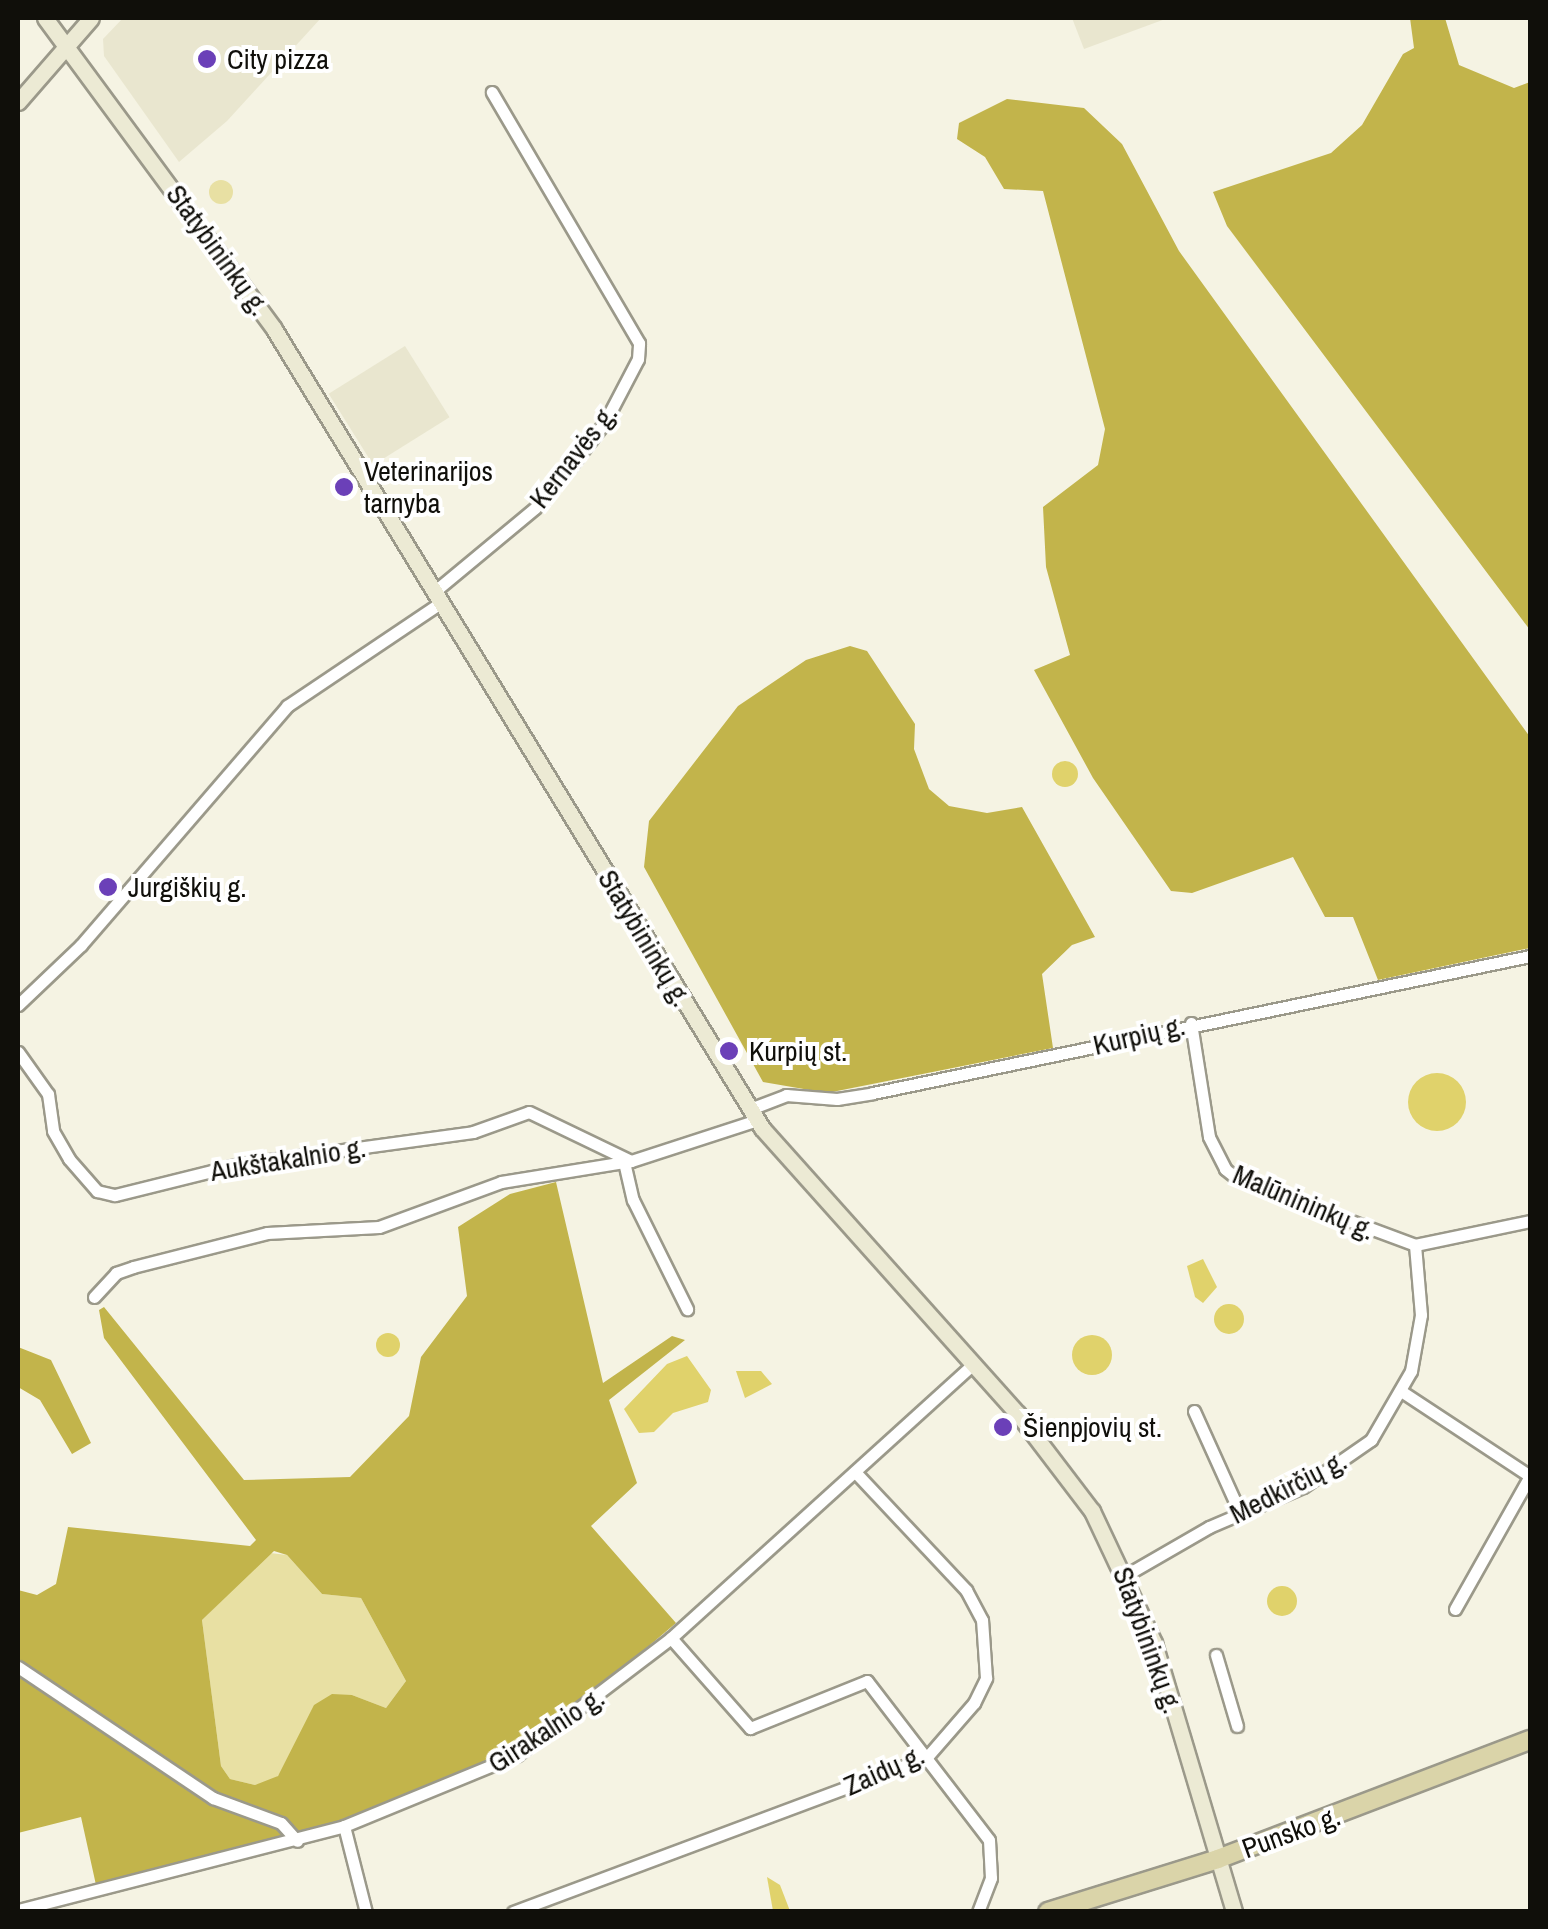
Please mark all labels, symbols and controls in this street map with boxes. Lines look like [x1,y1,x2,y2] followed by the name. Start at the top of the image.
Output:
[227,42,329,76] place label: City pizza
[196,48,218,70] marker: City pizza
[159,178,277,322] street label: Statybininkų g.
[522,397,624,515] street label: Kernavės g.
[364,454,493,520] place label: Veterinarijos tarnyba
[333,476,355,498] marker: Veterinarijos tarnyba
[591,864,699,1012] street label: Statybininkų g.
[128,870,247,904] place label: Jurgiškių g.
[97,876,119,898] marker: Jurgiškių g.
[1090,1008,1188,1062] street label: Kurpių g.
[749,1034,847,1068] place label: Kurpių st.
[718,1040,740,1062] marker: Kurpių st.
[208,1130,368,1188] street label: Aukštakalnio g.
[1228,1157,1380,1247] street label: Malūnininkų g.
[1023,1410,1162,1444] place label: Šienpjovių st.
[992,1416,1014,1438] marker: Šienpjovių st.
[1224,1443,1352,1531] street label: Medkirčių g.
[1106,1562,1190,1718] street label: Statybininkų g.
[482,1680,610,1780] street label: Girakalnio g.
[839,1738,929,1802] street label: Zaidų g.
[1237,1799,1345,1865] street label: Punsko g.

